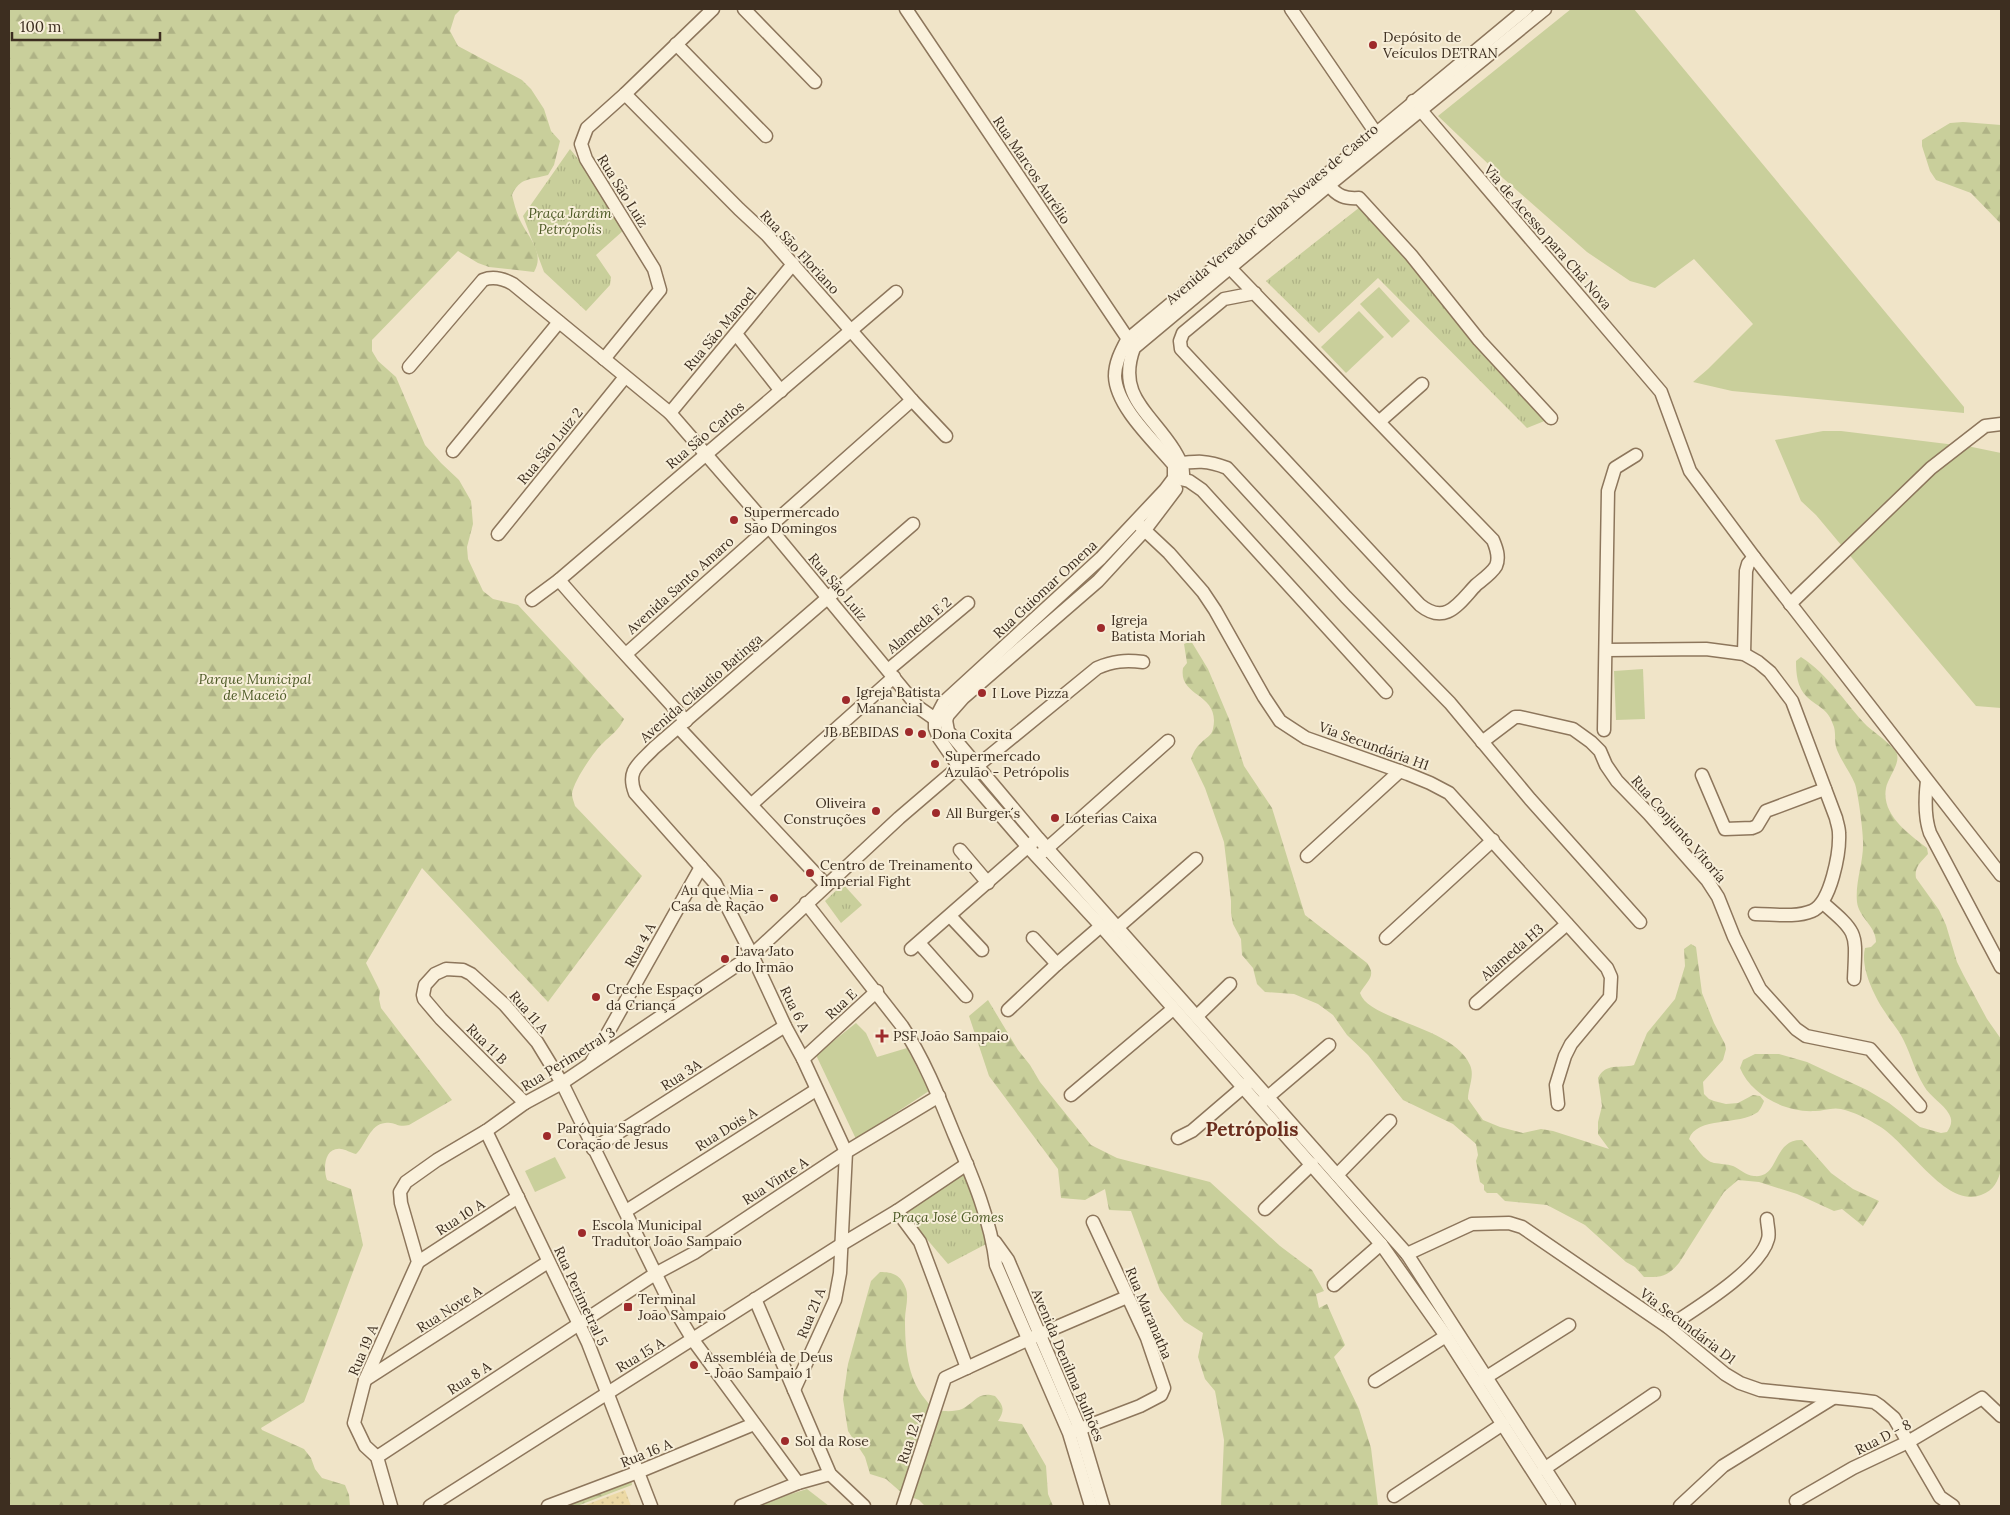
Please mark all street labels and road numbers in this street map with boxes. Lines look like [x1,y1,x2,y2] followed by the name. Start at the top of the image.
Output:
[989,113,1075,227] street label: Rua Marcos Aurélio
[1161,120,1382,309] street label: Avenida Vereador Galba Novaes de Castro
[593,151,653,231] street label: Rua São Luiz
[1479,160,1616,313] street label: Via de Acesso para Chã Nova
[756,206,844,298] street label: Rua São Floriano
[680,284,760,374] street label: Rua São Manoel
[662,397,748,473] street label: Rua São Carlos
[513,404,587,488] street label: Rua São Luiz 2
[622,532,737,639] street label: Avenida Santo Amaro
[989,536,1101,642] street label: Rua Guiomar Omena
[805,550,871,624] street label: Rua São Luiz
[882,593,955,658] street label: Alameda E 2
[635,630,766,747] street label: Avenida Cláudio Batinga
[1315,717,1432,774] street label: Via Secundária H1
[1628,772,1730,886] street label: Rua Conjunto Vitoría
[620,919,660,970] street label: Rua 4 A
[1476,920,1547,985] street label: Alameda H3
[776,983,814,1035] street label: Rua 6 A
[821,985,861,1023] street label: Rua E
[506,987,553,1037] street label: Rua 11 A
[463,1020,511,1068] street label: Rua 11 B
[517,1023,619,1095] street label: Rua Perimetral 3
[657,1055,705,1095] street label: Rua 3A
[692,1103,760,1155] street label: Rua Dois A
[739,1153,811,1209] street label: Rua Vinte A
[432,1195,488,1239] street label: Rua 10 A
[550,1243,612,1349] street label: Rua Perimetral 5
[1122,1264,1176,1362] street label: Rua Maranatha
[413,1281,485,1337] street label: Rua Nove A
[1636,1283,1740,1368] street label: Via Secundária D1
[793,1285,829,1341] street label: Rua 21 A
[1027,1285,1108,1444] street label: Avenida Denilma Bulhões
[344,1322,382,1378] street label: Rua 19 A
[613,1333,668,1376] street label: Rua 15 A
[444,1357,494,1399] street label: Rua 8 A
[893,1410,927,1466] street label: Rua 12 A
[1852,1415,1914,1459] street label: Rua D - 8
[618,1435,674,1471] street label: Rua 16 A

